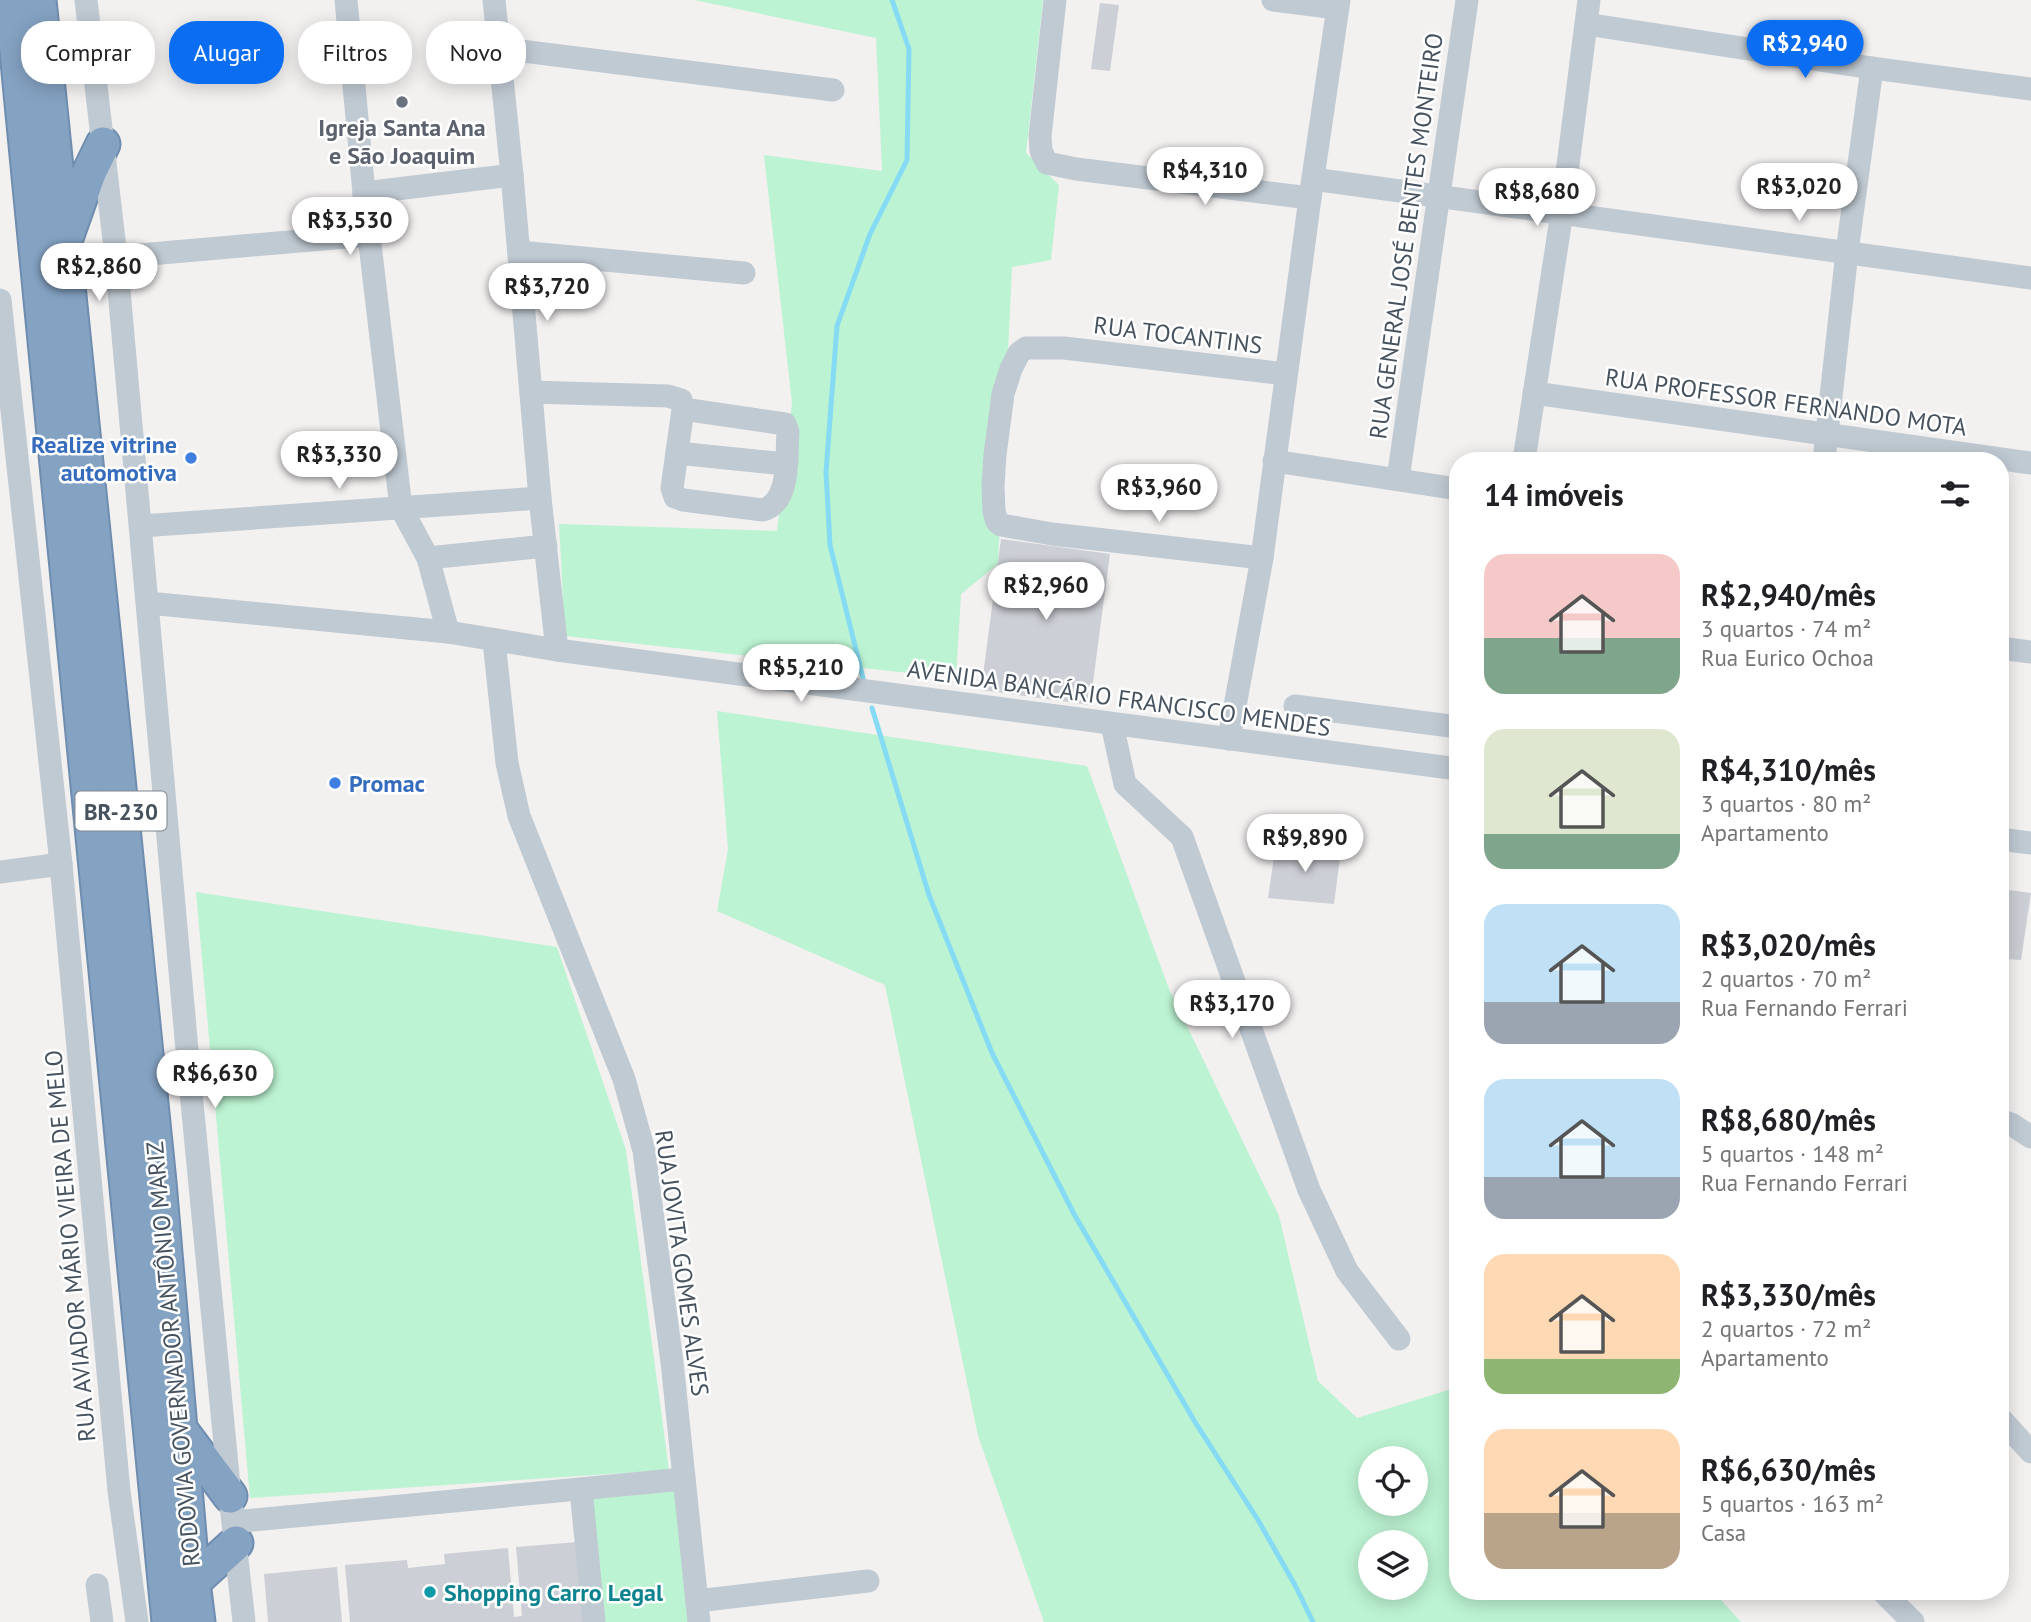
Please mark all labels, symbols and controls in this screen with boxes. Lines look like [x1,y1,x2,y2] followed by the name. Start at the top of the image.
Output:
[1740,20,1870,80] pin: R$2,940
[21,21,155,84] chip: Comprar
[169,21,284,84] chip: Alugar
[298,21,412,84] chip: Filtros
[426,21,526,84] chip: Novo
[1763,28,1847,57] text: R$2,940
[1362,31,1450,441] street label: RUA GENERAL JOSÉ BENTES MONTEIRO
[394,94,410,110] marker: Igreja Santa Ana e São Joaquim
[318,112,486,171] place label: Igreja Santa Ana e São Joaquim
[1140,148,1270,207] pin: R$4,310
[1163,155,1247,184] text: R$4,310
[1734,164,1864,223] pin: R$3,020
[1472,168,1602,228] pin: R$8,680
[1757,171,1841,200] text: R$3,020
[1495,176,1579,205] text: R$8,680
[285,198,415,257] pin: R$3,530
[308,205,392,234] text: R$3,530
[34,244,164,303] pin: R$2,860
[57,251,141,280] text: R$2,860
[482,264,612,323] pin: R$3,720
[505,271,589,300] text: R$3,720
[1092,309,1264,361] street label: RUA TOCANTINS
[1603,361,1969,443] street label: RUA PROFESSOR FERNANDO MOTA
[31,429,177,488] place label: Realize vitrine automotiva
[274,432,404,491] pin: R$3,330
[297,439,381,468] text: R$3,330
[183,450,199,466] marker: Realize vitrine automotiva
[1094,464,1224,524] pin: R$3,960
[1117,472,1201,501] text: R$3,960
[1484,475,1624,514] text: 14 imóveis
[1936,475,1974,513] icon: filters
[981,562,1111,622] pin: R$2,960
[1004,570,1088,599] text: R$2,960
[1701,575,1876,614] text: R$2,940/mês
[1540,582,1624,666] icon: home
[1701,614,1871,643] text: 3 quartos · 74 m²
[1701,643,1874,672] text: Rua Eurico Ochoa
[736,644,866,704] pin: R$5,210
[759,652,843,681] text: R$5,210
[905,653,1333,743] street label: AVENIDA BANCÁRIO FRANCISCO MENDES
[1701,750,1876,789] text: R$4,310/mês
[1540,757,1624,841] icon: home
[349,768,425,799] place label: Promac
[327,775,343,791] marker: Promac
[1701,789,1871,818] text: 3 quartos · 80 m²
[76,792,166,831] road number: BR-230
[1240,814,1370,874] pin: R$9,890
[1701,818,1829,847] text: Apartamento
[1263,822,1347,851] text: R$9,890
[1701,925,1876,964] text: R$3,020/mês
[1540,932,1624,1016] icon: home
[1701,964,1871,993] text: 2 quartos · 70 m²
[1167,981,1297,1040] pin: R$3,170
[1190,988,1274,1017] text: R$3,170
[1701,993,1908,1022] text: Rua Fernando Ferrari
[37,1049,103,1443] street label: RUA AVIADOR MÁRIO VIEIRA DE MELO
[150,1050,280,1110] pin: R$6,630
[173,1058,257,1087] text: R$6,630
[1701,1100,1876,1139] text: R$8,680/mês
[1540,1107,1624,1191] icon: home
[648,1128,716,1398] street label: RUA JOVITA GOMES ALVES
[1701,1139,1884,1168] text: 5 quartos · 148 m²
[139,1140,207,1568] street label: RODOVIA GOVERNADOR ANTÔNIO MARIZ
[1701,1168,1908,1197] text: Rua Fernando Ferrari
[1701,1275,1876,1314] text: R$3,330/mês
[1540,1282,1624,1366] icon: home
[1701,1314,1871,1343] text: 2 quartos · 72 m²
[1701,1343,1829,1372] text: Apartamento
[1358,1446,1428,1600] map controls
[1358,1446,1428,1516] button: locate
[1701,1450,1876,1489] text: R$6,630/mês
[1540,1457,1624,1541] icon: home
[1701,1489,1884,1518] text: 5 quartos · 163 m²
[1701,1518,1746,1547] text: Casa
[1358,1530,1428,1600] button: layers
[444,1577,664,1608] place label: Shopping Carro Legal
[422,1584,438,1600] marker: Shopping Carro Legal

